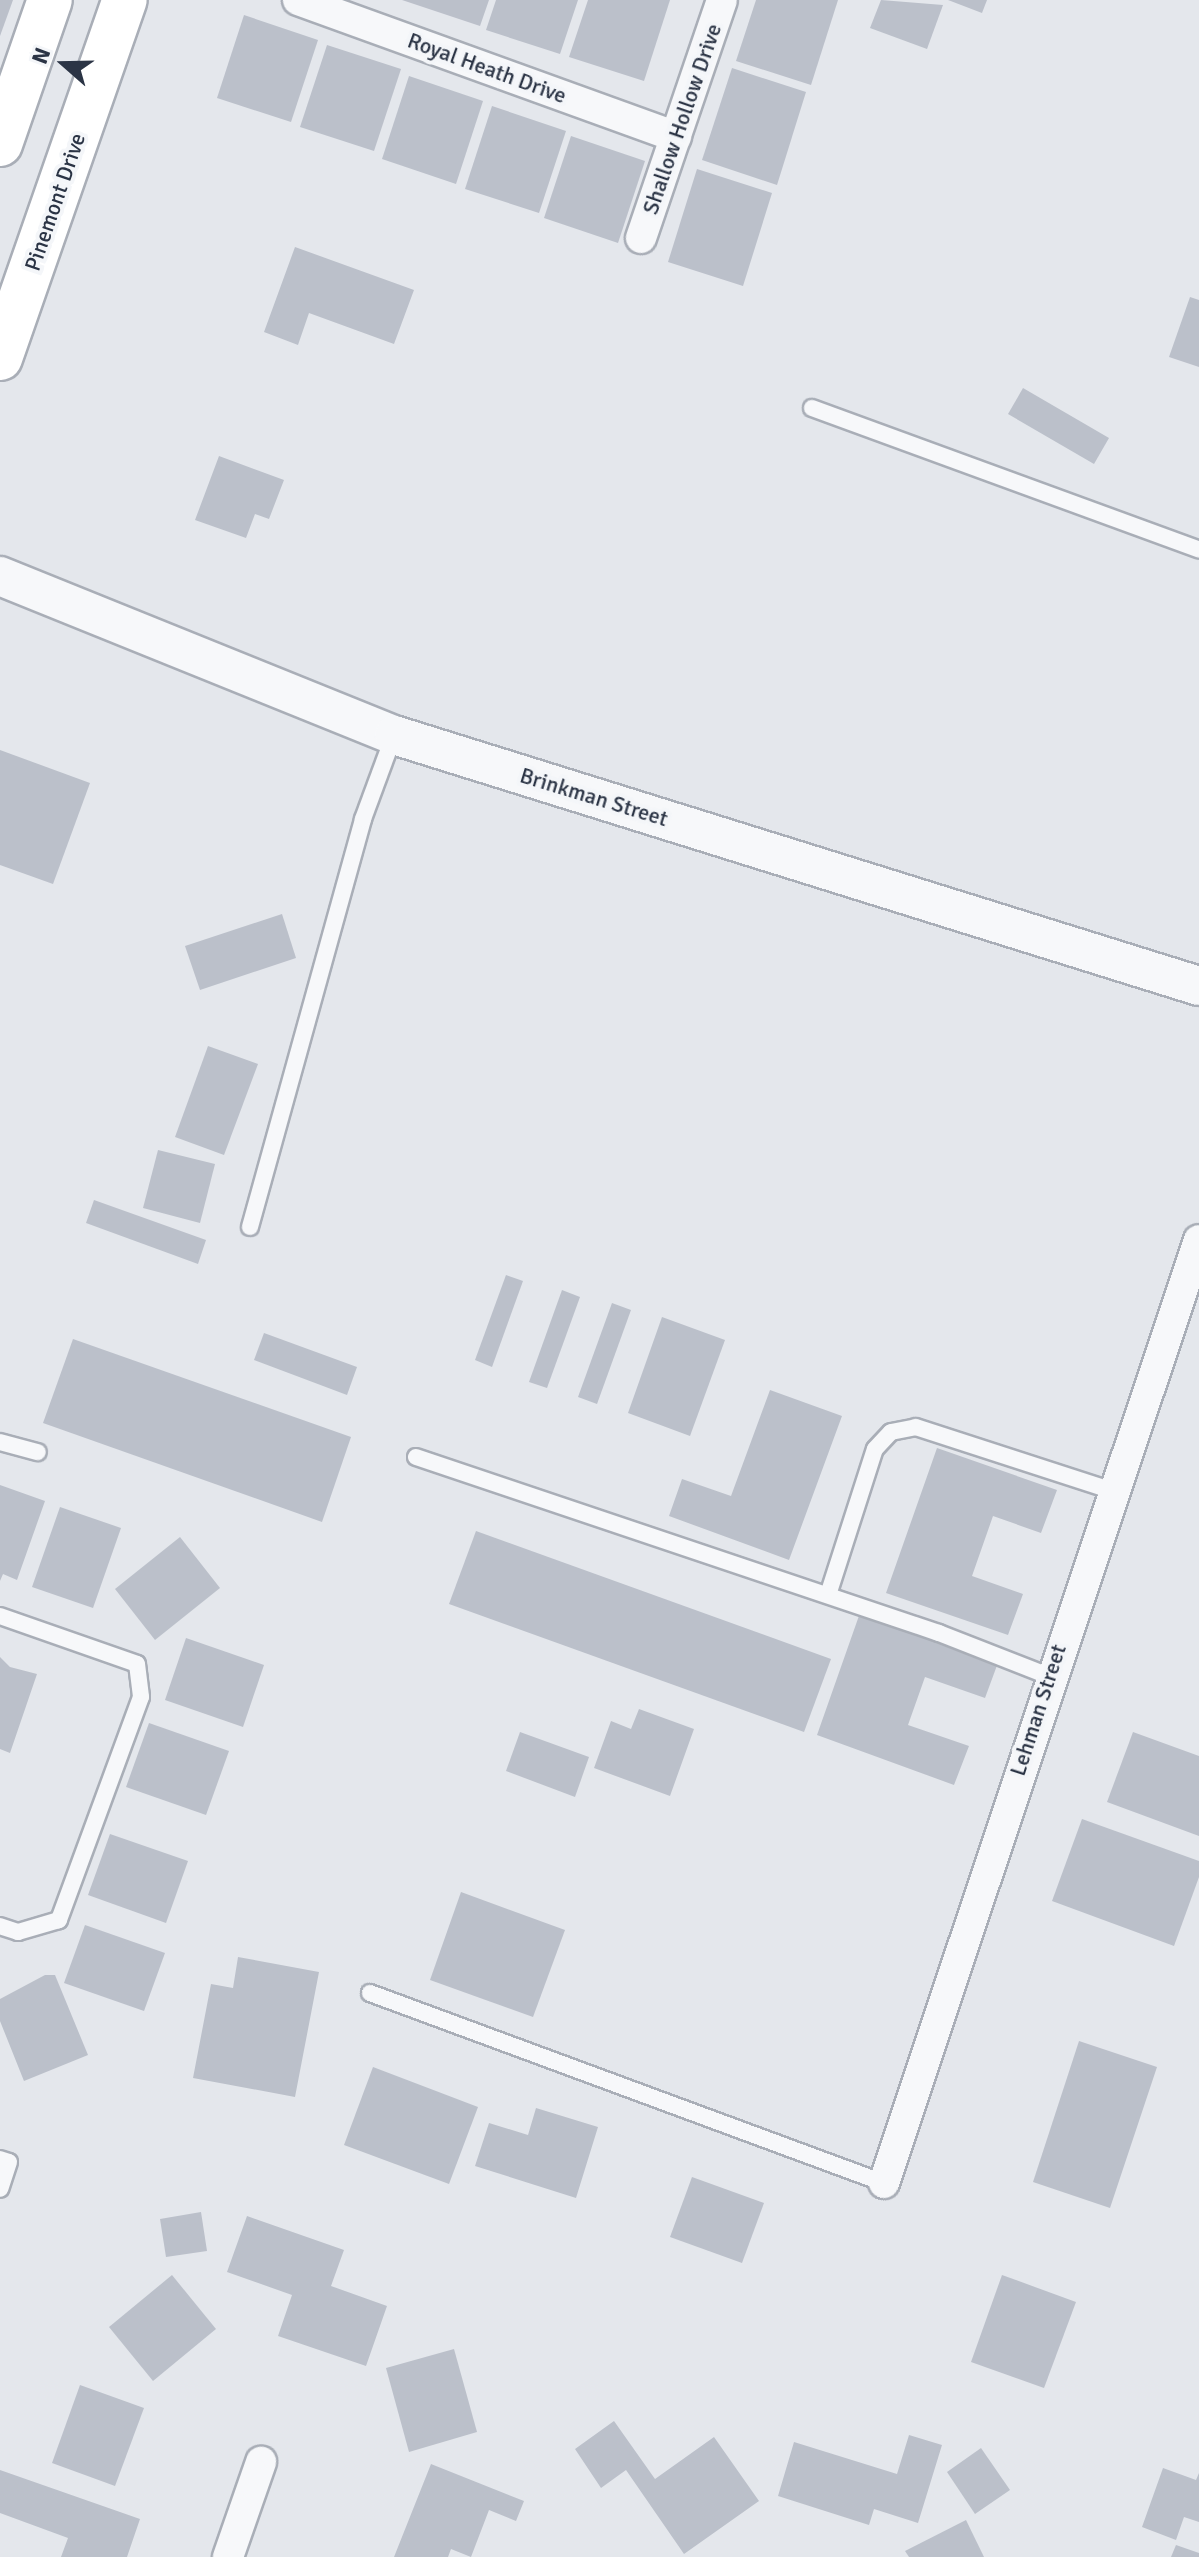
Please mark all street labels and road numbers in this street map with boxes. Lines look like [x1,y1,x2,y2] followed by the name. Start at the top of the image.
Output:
[637,20,727,218] street label: Shallow Hollow Drive
[404,27,570,109] street label: Royal Heath Drive
[19,130,91,274] street label: Pinemont Drive
[517,762,671,832] street label: Brinkman Street
[1004,1641,1072,1779] street label: Lehman Street

